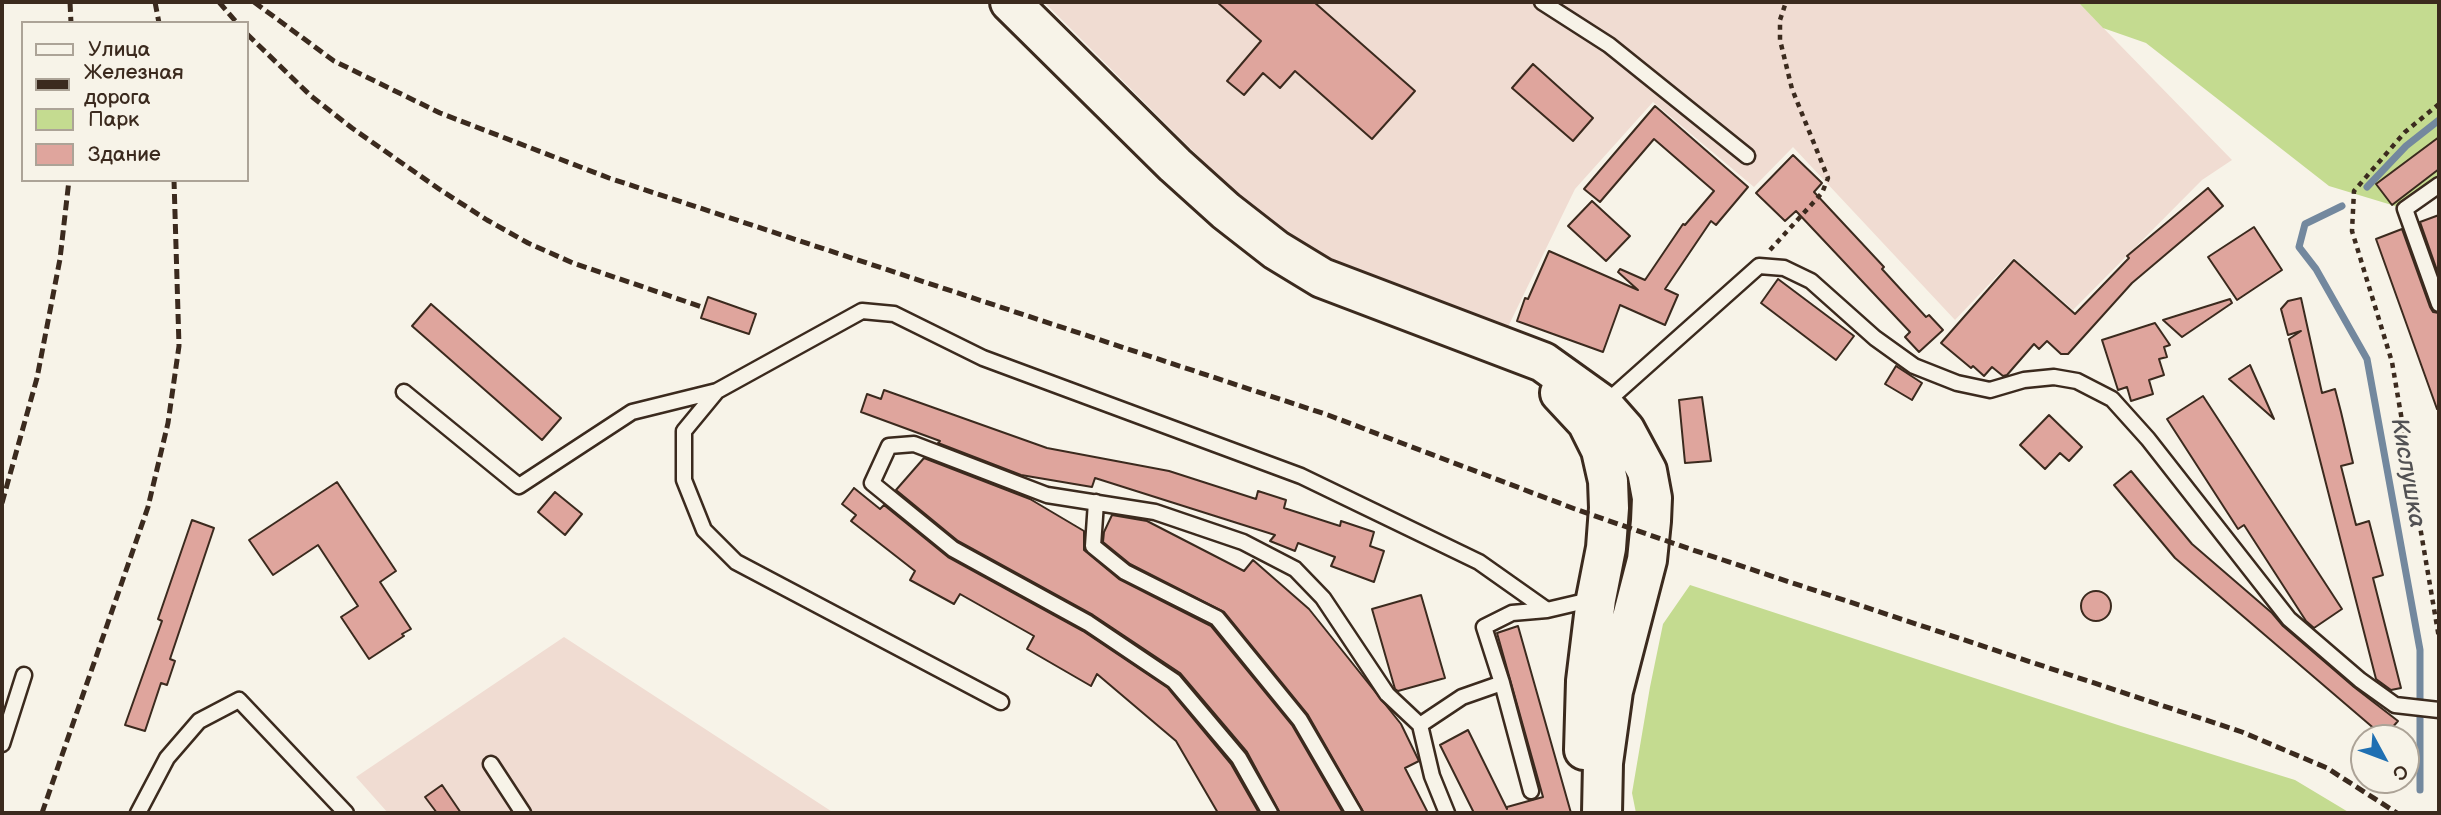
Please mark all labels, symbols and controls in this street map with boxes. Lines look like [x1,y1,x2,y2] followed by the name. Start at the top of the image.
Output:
[21,21,248,182] legend
[88,37,150,62] text: Улица
[84,60,184,110] text: Железная дорога
[88,107,139,132] text: Парк
[88,142,161,167] text: Здание
[2383,416,2431,530] water label: Кислушка
[2350,724,2420,794] north arrow
[2387,759,2413,784] text: С

